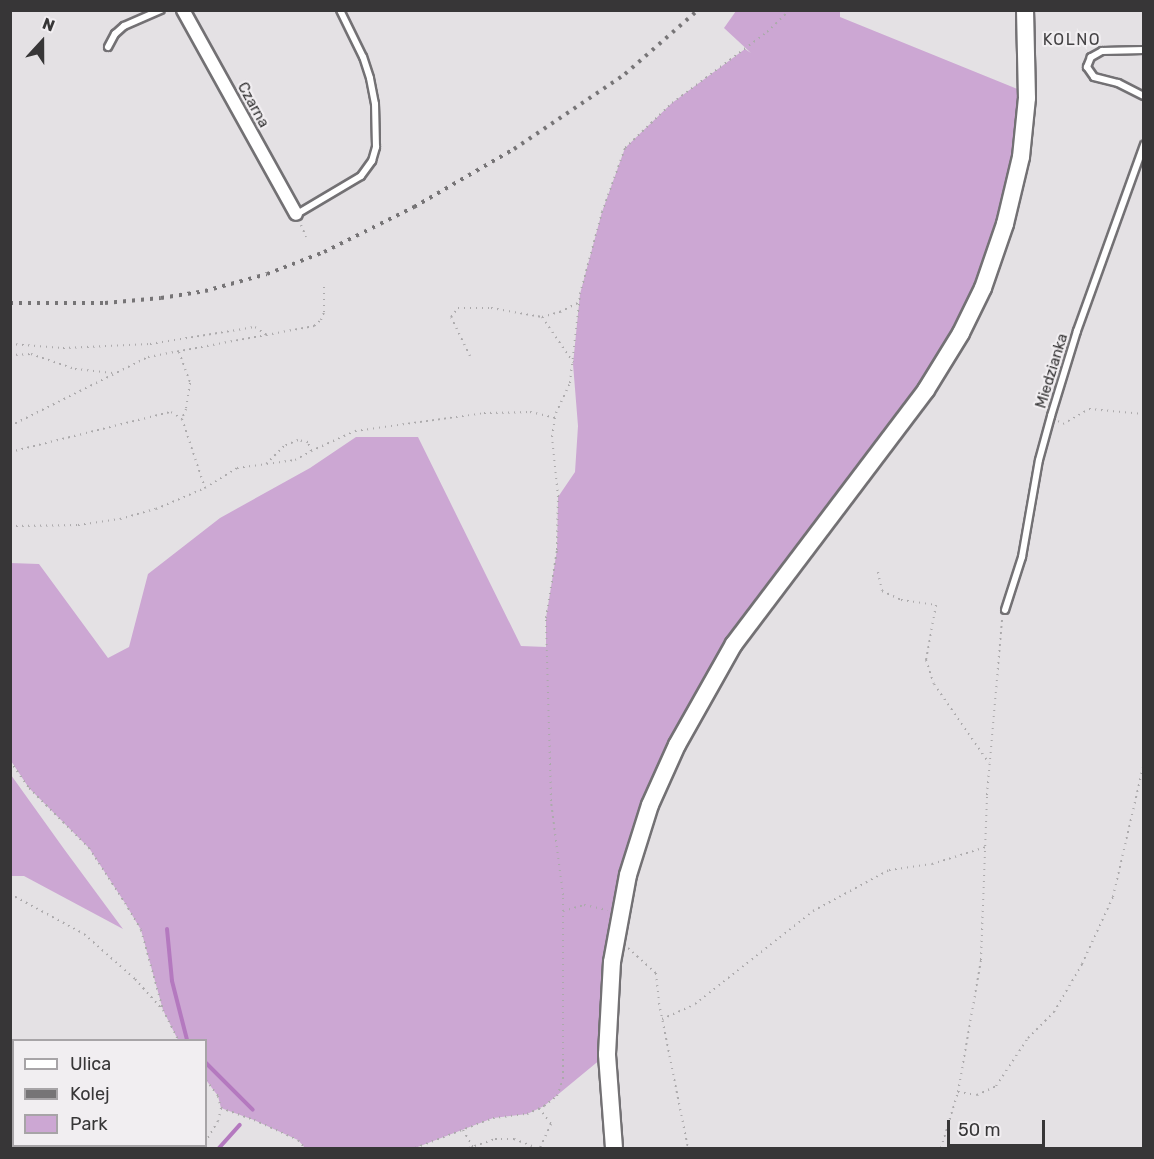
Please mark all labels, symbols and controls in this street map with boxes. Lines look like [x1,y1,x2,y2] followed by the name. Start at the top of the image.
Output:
[12,12,72,72] north arrow
[40,14,57,36] text: N
[1043,30,1101,50] district label: KOLNO
[233,79,273,131] street label: Czarna
[1032,331,1072,411] street label: Miedzianka
[12,1039,207,1147] legend
[70,1053,111,1075] text: Ulica
[70,1083,110,1105] text: Kolej
[950,1108,1048,1146] scale bar
[70,1113,107,1135] text: Park
[958,1119,1001,1141] text: 50 m

